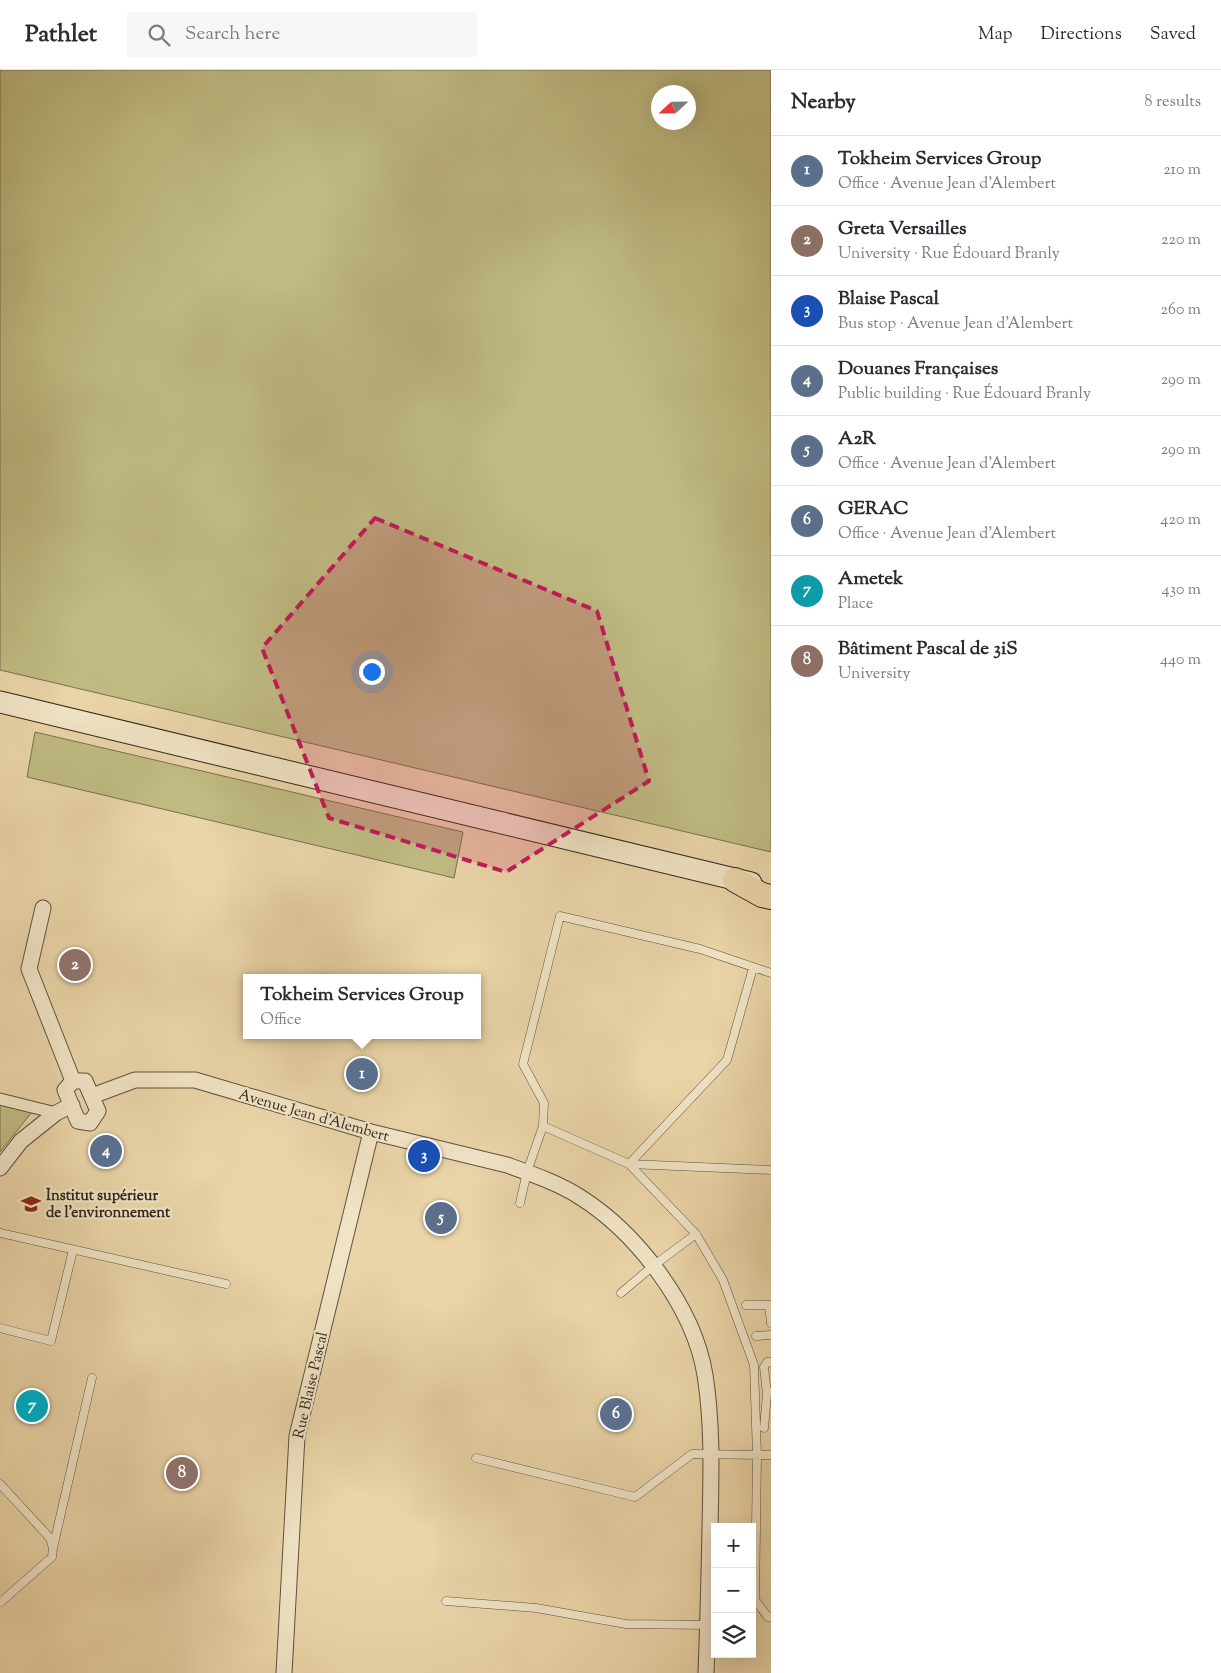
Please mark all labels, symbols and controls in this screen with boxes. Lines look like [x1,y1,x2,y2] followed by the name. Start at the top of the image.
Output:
[127,12,477,57] search box
[25,18,97,52] text: Pathlet
[145,21,173,49] icon: search
[185,21,280,48] text: Search here
[978,22,1013,48] text: Map
[1041,22,1122,48] text: Directions
[1150,22,1196,48] text: Saved
[651,85,696,130] north arrow
[791,88,856,118] text: Nearby
[1145,91,1201,114] text: 8 results
[838,146,1041,173] text: Tokheim Services Group
[804,159,810,182] text: 1
[1163,159,1201,182] text: 210 m
[838,173,1056,196] text: Office · Avenue Jean d'Alembert
[838,216,967,243] text: Greta Versailles
[803,229,811,252] text: 2
[1161,229,1201,252] text: 220 m
[838,243,1060,266] text: University · Rue Édouard Branly
[838,286,939,313] text: Blaise Pascal
[804,299,810,322] text: 3
[1160,299,1201,322] text: 260 m
[838,313,1073,336] text: Bus stop · Avenue Jean d'Alembert
[838,356,998,383] text: Douanes Françaises
[803,369,811,392] text: 4
[1161,369,1201,392] text: 290 m
[838,383,1091,406] text: Public building · Rue Édouard Branly
[838,426,876,453] text: A2R
[804,439,810,462] text: 5
[1161,439,1201,462] text: 290 m
[838,453,1056,476] text: Office · Avenue Jean d'Alembert
[838,496,909,523] text: GERAC
[803,509,811,532] text: 6
[1160,509,1201,532] text: 420 m
[838,523,1056,546] text: Office · Avenue Jean d'Alembert
[838,566,903,593] text: Ametek
[803,579,811,602] text: 7
[1162,579,1201,602] text: 430 m
[838,593,873,616] text: Place
[838,636,1018,663] text: Bâtiment Pascal de 3iS
[803,649,811,672] text: 8
[1160,649,1201,672] text: 440 m
[359,659,385,685] your location
[838,663,911,686] text: University
[59,946,91,984] pin: 2
[243,974,481,1039] popup
[260,982,464,1009] text: Tokheim Services Group
[260,1009,302,1032] text: Office
[346,1055,378,1093] pin: 1
[236,1085,391,1148] street label: Avenue Jean d'Alembert
[90,1132,122,1170] pin: 4
[408,1137,440,1175] pin: 3
[46,1186,171,1224] place label: Institut supérieur de l'environnement
[20,1193,42,1215] school or university icon: Institut supérieur de l'environnement
[425,1199,457,1237] pin: 5
[289,1330,334,1441] street label: Rue Blaise Pascal
[16,1387,48,1425] pin: 7
[600,1395,632,1433] pin: 6
[166,1454,198,1492] pin: 8
[711,1523,756,1658] map controls
[711,1523,756,1568] button: +
[711,1568,756,1613] button: −
[711,1613,756,1658] button: layers

